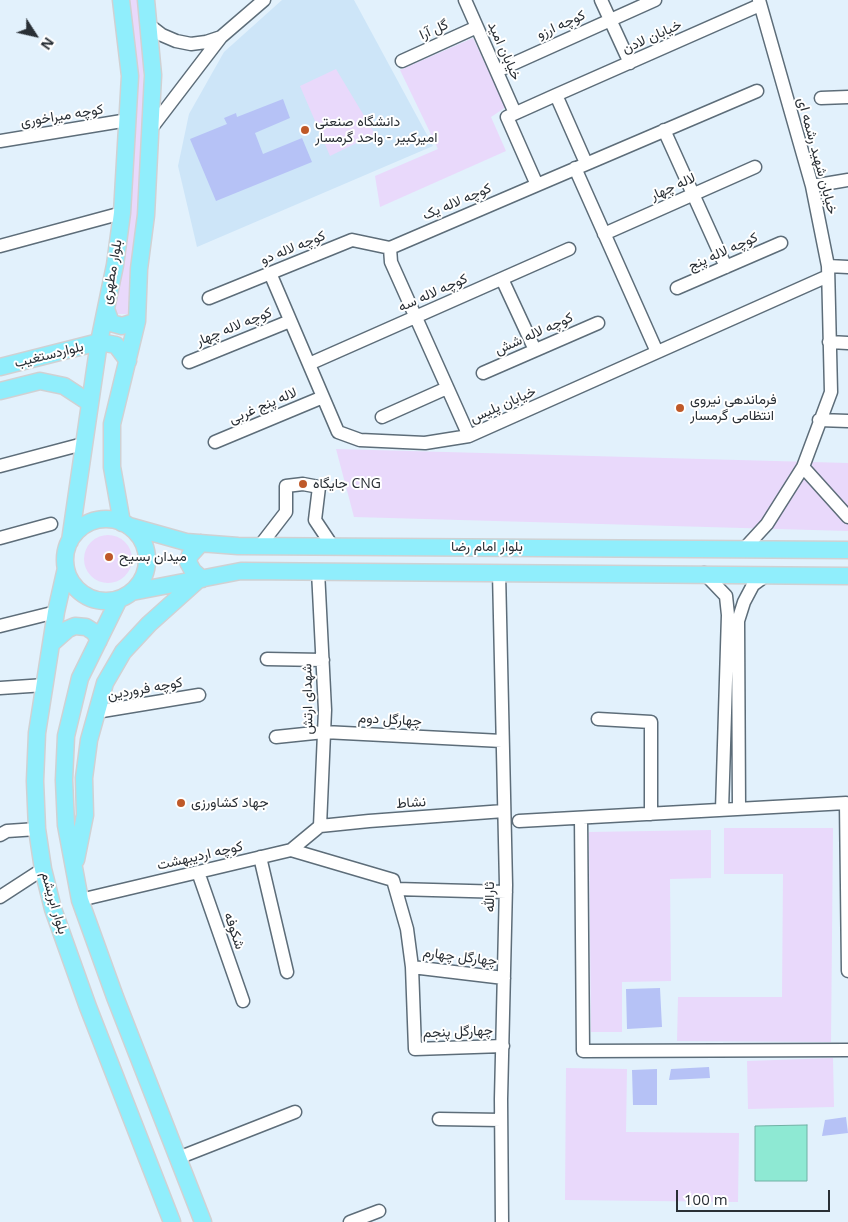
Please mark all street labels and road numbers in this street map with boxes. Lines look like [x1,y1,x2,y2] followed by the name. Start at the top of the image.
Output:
[534,7,588,43] street label: کوچه ارزو
[417,16,451,44] street label: گل آرا
[620,16,684,58] street label: خیابان لادن
[484,19,524,83] street label: خیابان امید
[793,96,841,216] street label: خیابان شهید رشمه ای
[19,101,105,131] street label: کوچه میراخوری
[648,170,698,204] street label: لاله چهار
[420,180,494,224] street label: کوچه لاله یک
[258,227,328,269] street label: کوچه لاله دو
[686,229,760,275] street label: کوچه لاله پنج
[98,238,126,306] street label: بلوار مطهری
[396,270,470,316] street label: کوچه لاله سه
[194,304,274,350] street label: کوچه لاله چهار
[492,309,576,359] street label: کوچه لاله شش
[13,338,85,372] street label: بلواردستغیب
[468,383,538,427] street label: خیابان پلیس
[227,384,299,428] street label: لاله پنج غربی
[451,539,523,555] street label: بلوار امام رضا
[299,663,317,735] street label: شهدای ارتش
[106,674,184,704] street label: کوچه فروردین
[358,710,422,730] street label: چهارگل دوم
[396,794,426,812] street label: نشاط
[156,838,244,874] street label: کوچه اردیبهشت
[37,870,71,936] street label: بلوار ابریشم
[482,882,498,912] street label: ثارالله
[220,910,248,952] street label: شکوفه
[422,944,498,970] street label: چهارگل چهارم
[423,1022,493,1042] street label: چهارگل پنجم

